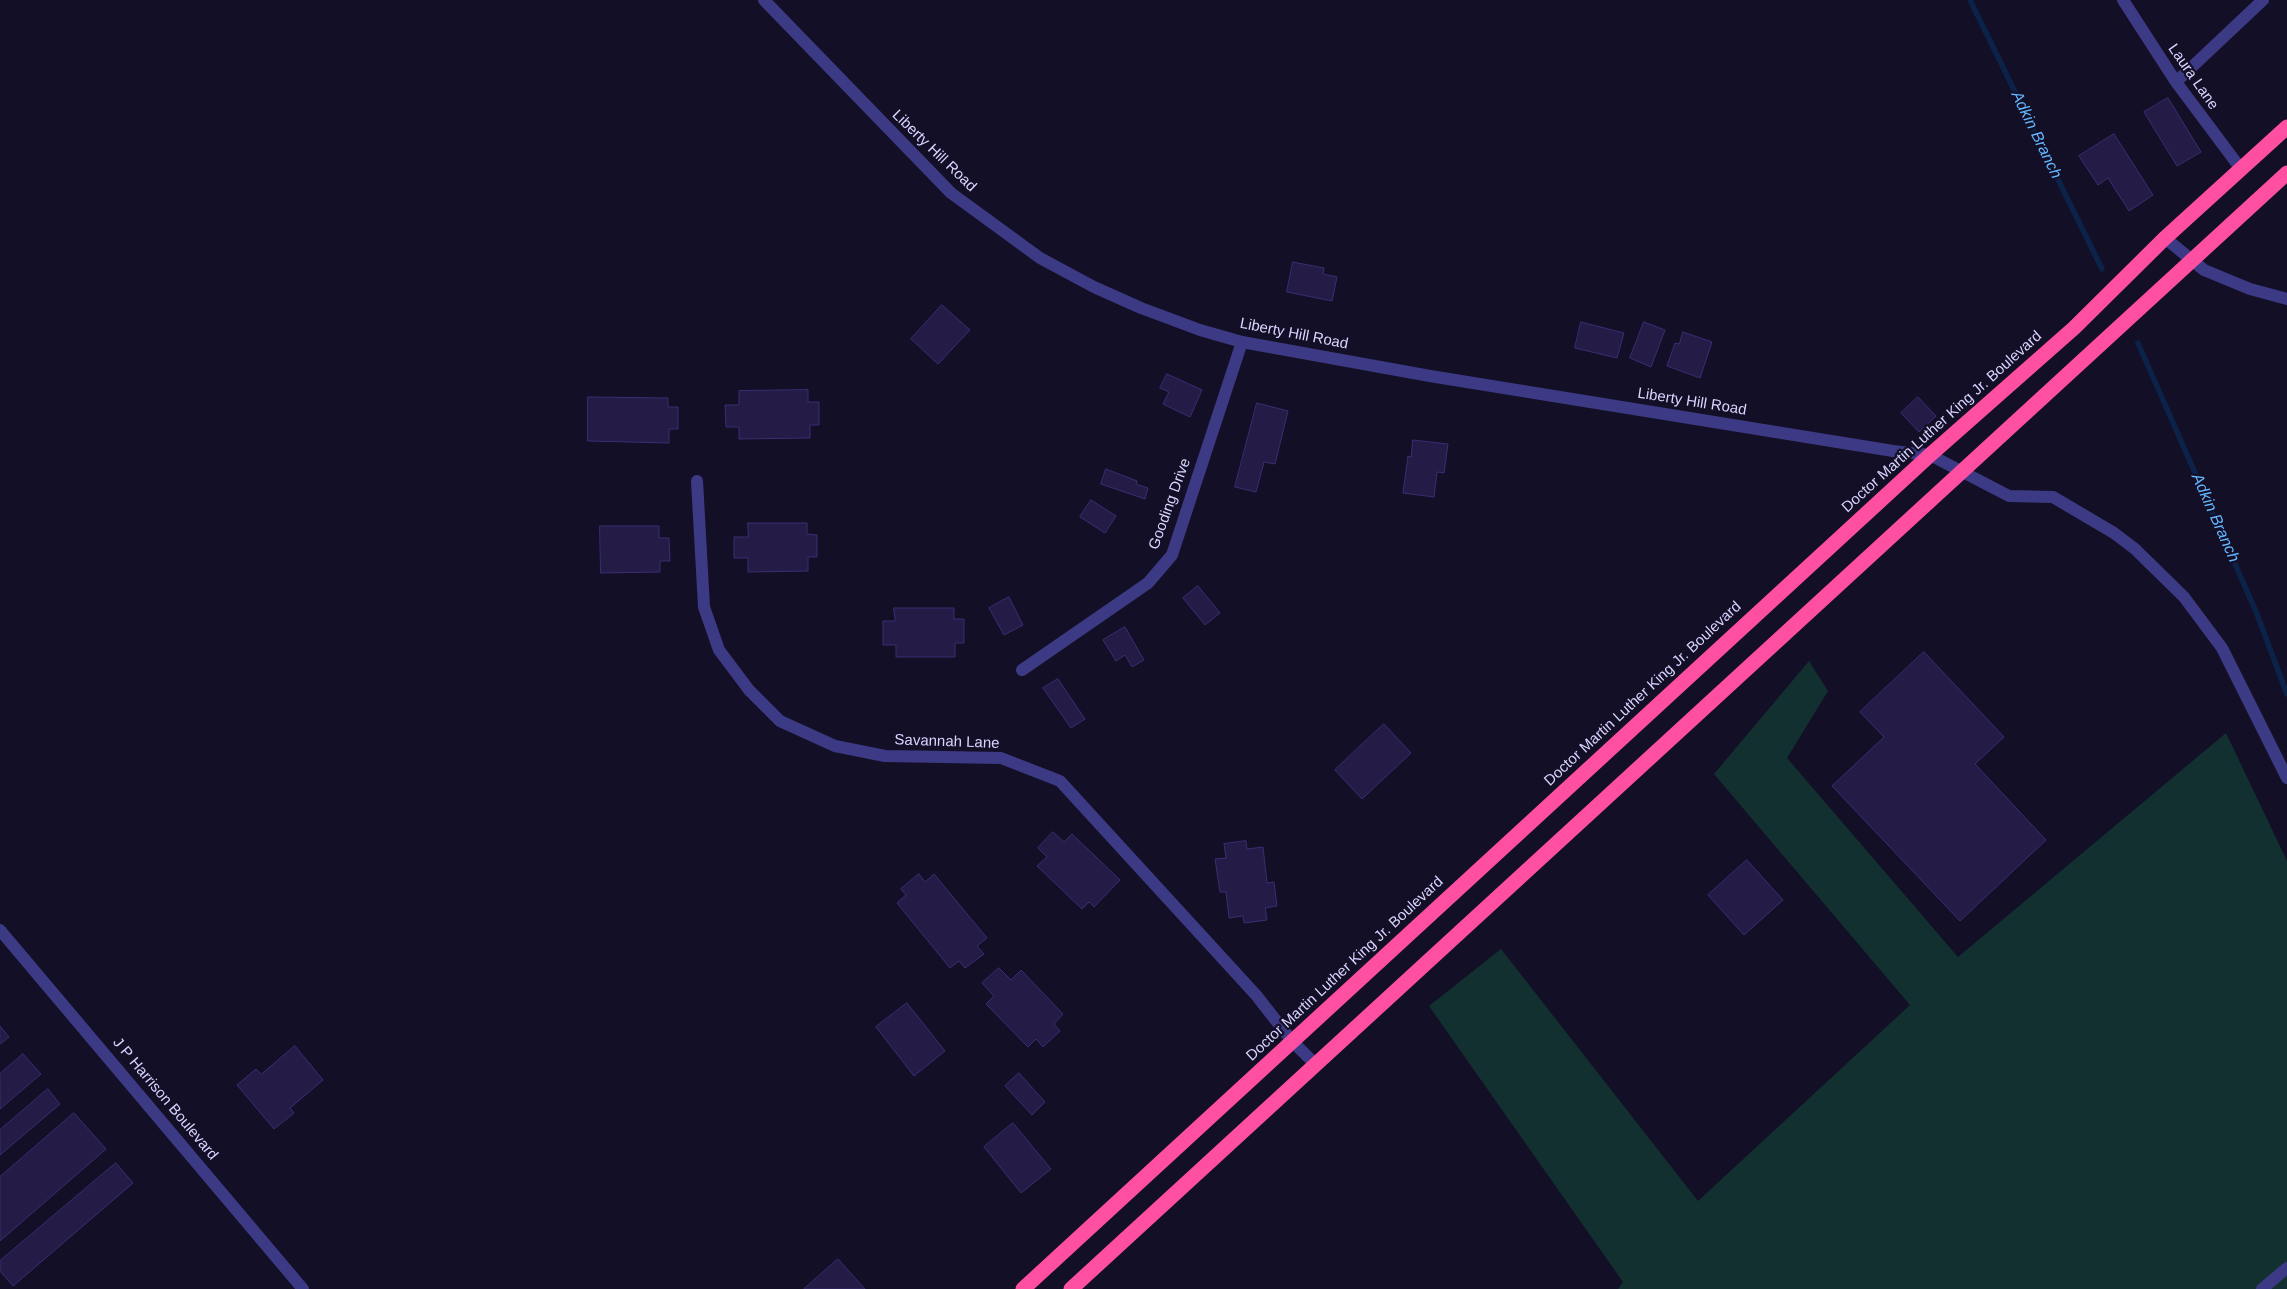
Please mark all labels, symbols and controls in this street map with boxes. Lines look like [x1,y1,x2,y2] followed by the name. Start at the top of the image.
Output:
[2164,41,2222,113] street label: Laura Lane
[2007,88,2065,182] water label: Adkin Branch
[888,106,980,196] street label: Liberty Hill Road
[1238,315,1350,353] street label: Liberty Hill Road
[1838,327,2046,517] street label: Doctor Martin Luther King Jr. Boulevard
[1636,385,1748,419] street label: Liberty Hill Road
[1145,456,1195,552] street label: Gooding Drive
[2187,471,2243,565] water label: Adkin Branch
[1541,598,1745,790] street label: Doctor Martin Luther King Jr. Boulevard
[894,731,1000,753] street label: Savannah Lane
[1243,873,1447,1065] street label: Doctor Martin Luther King Jr. Boulevard
[109,1034,221,1164] street label: J P Harrison Boulevard

